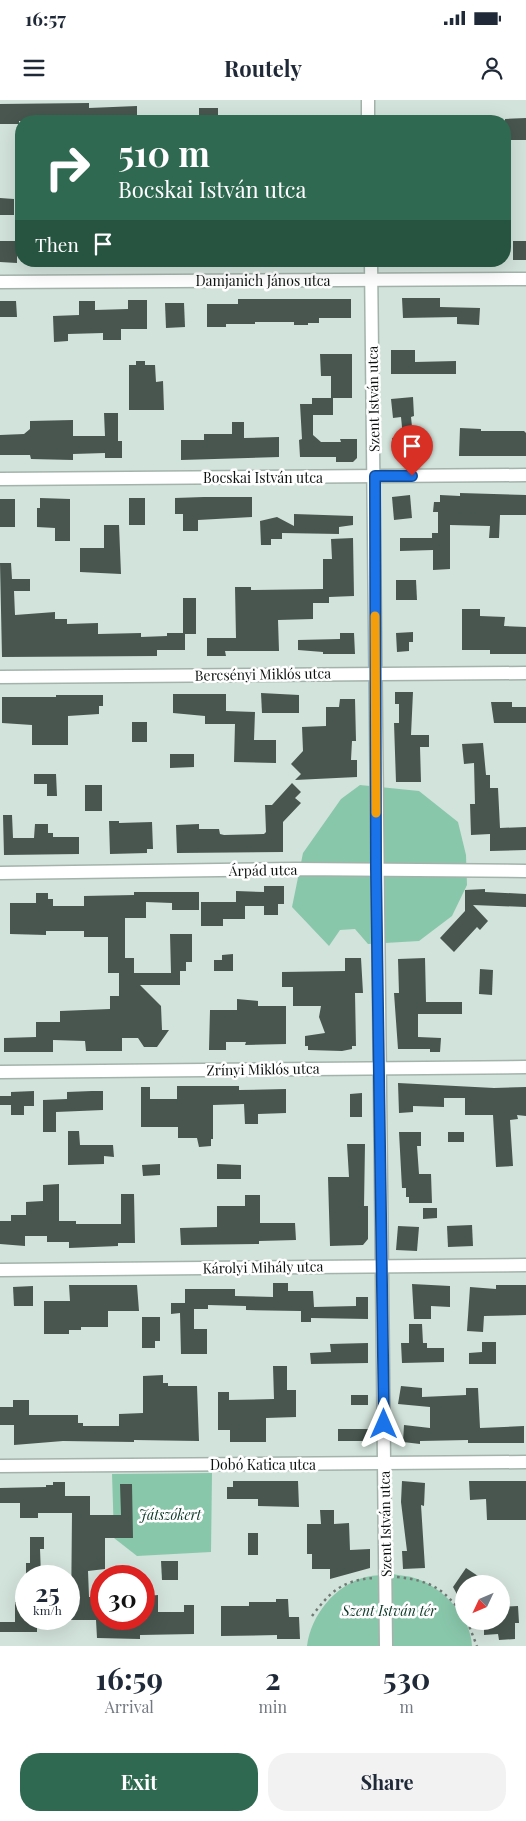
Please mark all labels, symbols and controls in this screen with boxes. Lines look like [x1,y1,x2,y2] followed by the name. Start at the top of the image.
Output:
[25,5,66,31] text: 16:57
[224,53,302,83] text: Routely
[20,54,48,82] icon: menu
[478,54,506,82] icon: person
[118,129,210,176] text: 510 m
[35,135,100,200] icon: right
[118,174,306,204] text: Bocskai István utca
[89,230,117,258] icon: arrive
[35,231,79,257] text: Then
[195,271,331,290] street label: Damjanich János utca
[363,346,383,452] street label: Szent István utca
[391,425,433,476] pin
[398,432,426,460] icon: arrive
[203,468,323,487] street label: Bocskai István utca
[195,663,331,685] street label: Bercsényi Miklós utca
[228,860,298,880] street label: Árpád utca
[206,1059,320,1079] street label: Zrínyi Miklós utca
[202,1256,324,1278] street label: Károlyi Mihály utca
[357,1397,409,1449] position arrow
[210,1455,316,1474] street label: Dobó Katica utca
[375,1471,395,1577] street label: Szent István utca
[139,1505,203,1524] park label: Játszókert
[90,1565,155,1630] speed limit sign: 30
[35,1575,60,1608] text: 25
[455,1575,510,1630] north arrow
[455,1575,510,1630] map controls
[341,1601,437,1620] park label: Szent István tér
[33,1602,62,1618] text: km/h
[96,1658,163,1698] text: 16:59
[265,1658,281,1698] text: 2
[383,1658,430,1698] text: 530
[105,1696,154,1717] text: Arrival
[259,1696,287,1717] text: min
[399,1696,414,1717] text: m
[20,1753,258,1811] button: Exit
[268,1753,506,1811] button: Share

